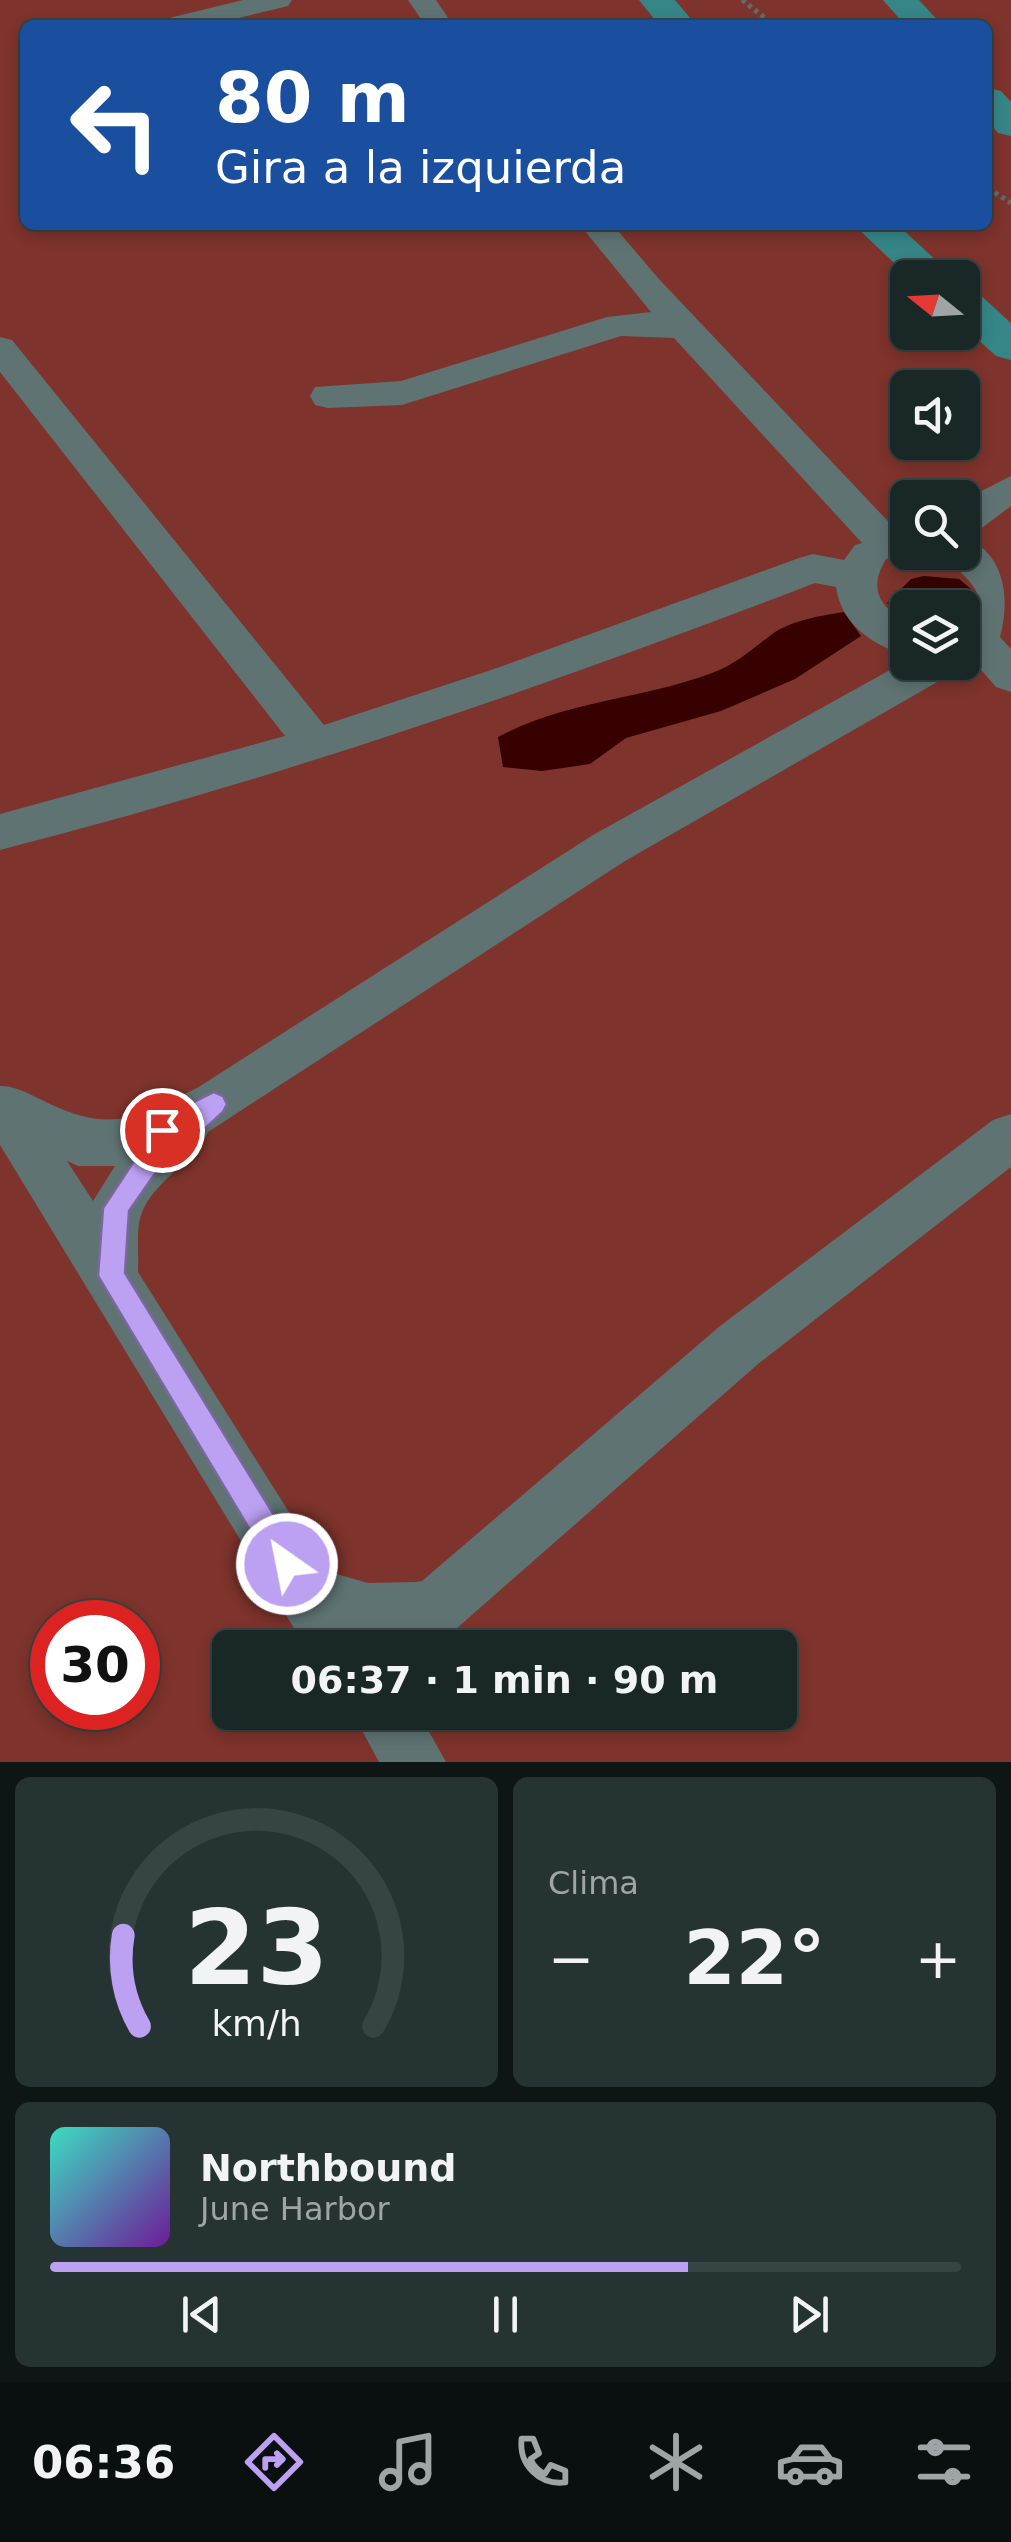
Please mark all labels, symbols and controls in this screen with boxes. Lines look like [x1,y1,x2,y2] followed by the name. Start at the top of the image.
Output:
[215,57,410,139] text: 80 m
[50,60,180,190] icon: left
[215,141,626,194] text: Gira a la izquierda
[890,260,980,350] north arrow
[890,260,980,680] map controls
[890,370,980,460] button: sound
[890,480,980,570] button: search
[890,590,980,680] button: layers
[120,1088,205,1173] pin
[135,1103,190,1158] icon: arrive
[235,1512,339,1616] position arrow
[30,1600,160,1730] speed limit sign: 30
[291,1658,718,1702] text: 06:37 · 1 min · 90 m
[548,1864,639,1902] text: Clima
[184,1887,329,2009] text: 23
[684,1914,825,2002] text: 22°
[548,1927,594,1991] text: −
[915,1927,961,1991] text: +
[211,2003,302,2044] text: km/h
[200,2146,456,2190] text: Northbound
[200,2190,390,2228] text: June Harbor
[174,2287,229,2342] icon: previous
[478,2287,533,2342] icon: pause
[782,2287,837,2342] icon: next
[239,2427,309,2497] icon: directions
[373,2427,443,2497] icon: music
[507,2427,577,2497] icon: phone
[641,2427,711,2497] icon: climate
[775,2427,845,2497] icon: car
[909,2427,979,2497] icon: filters
[32,2436,175,2489] text: 06:36

